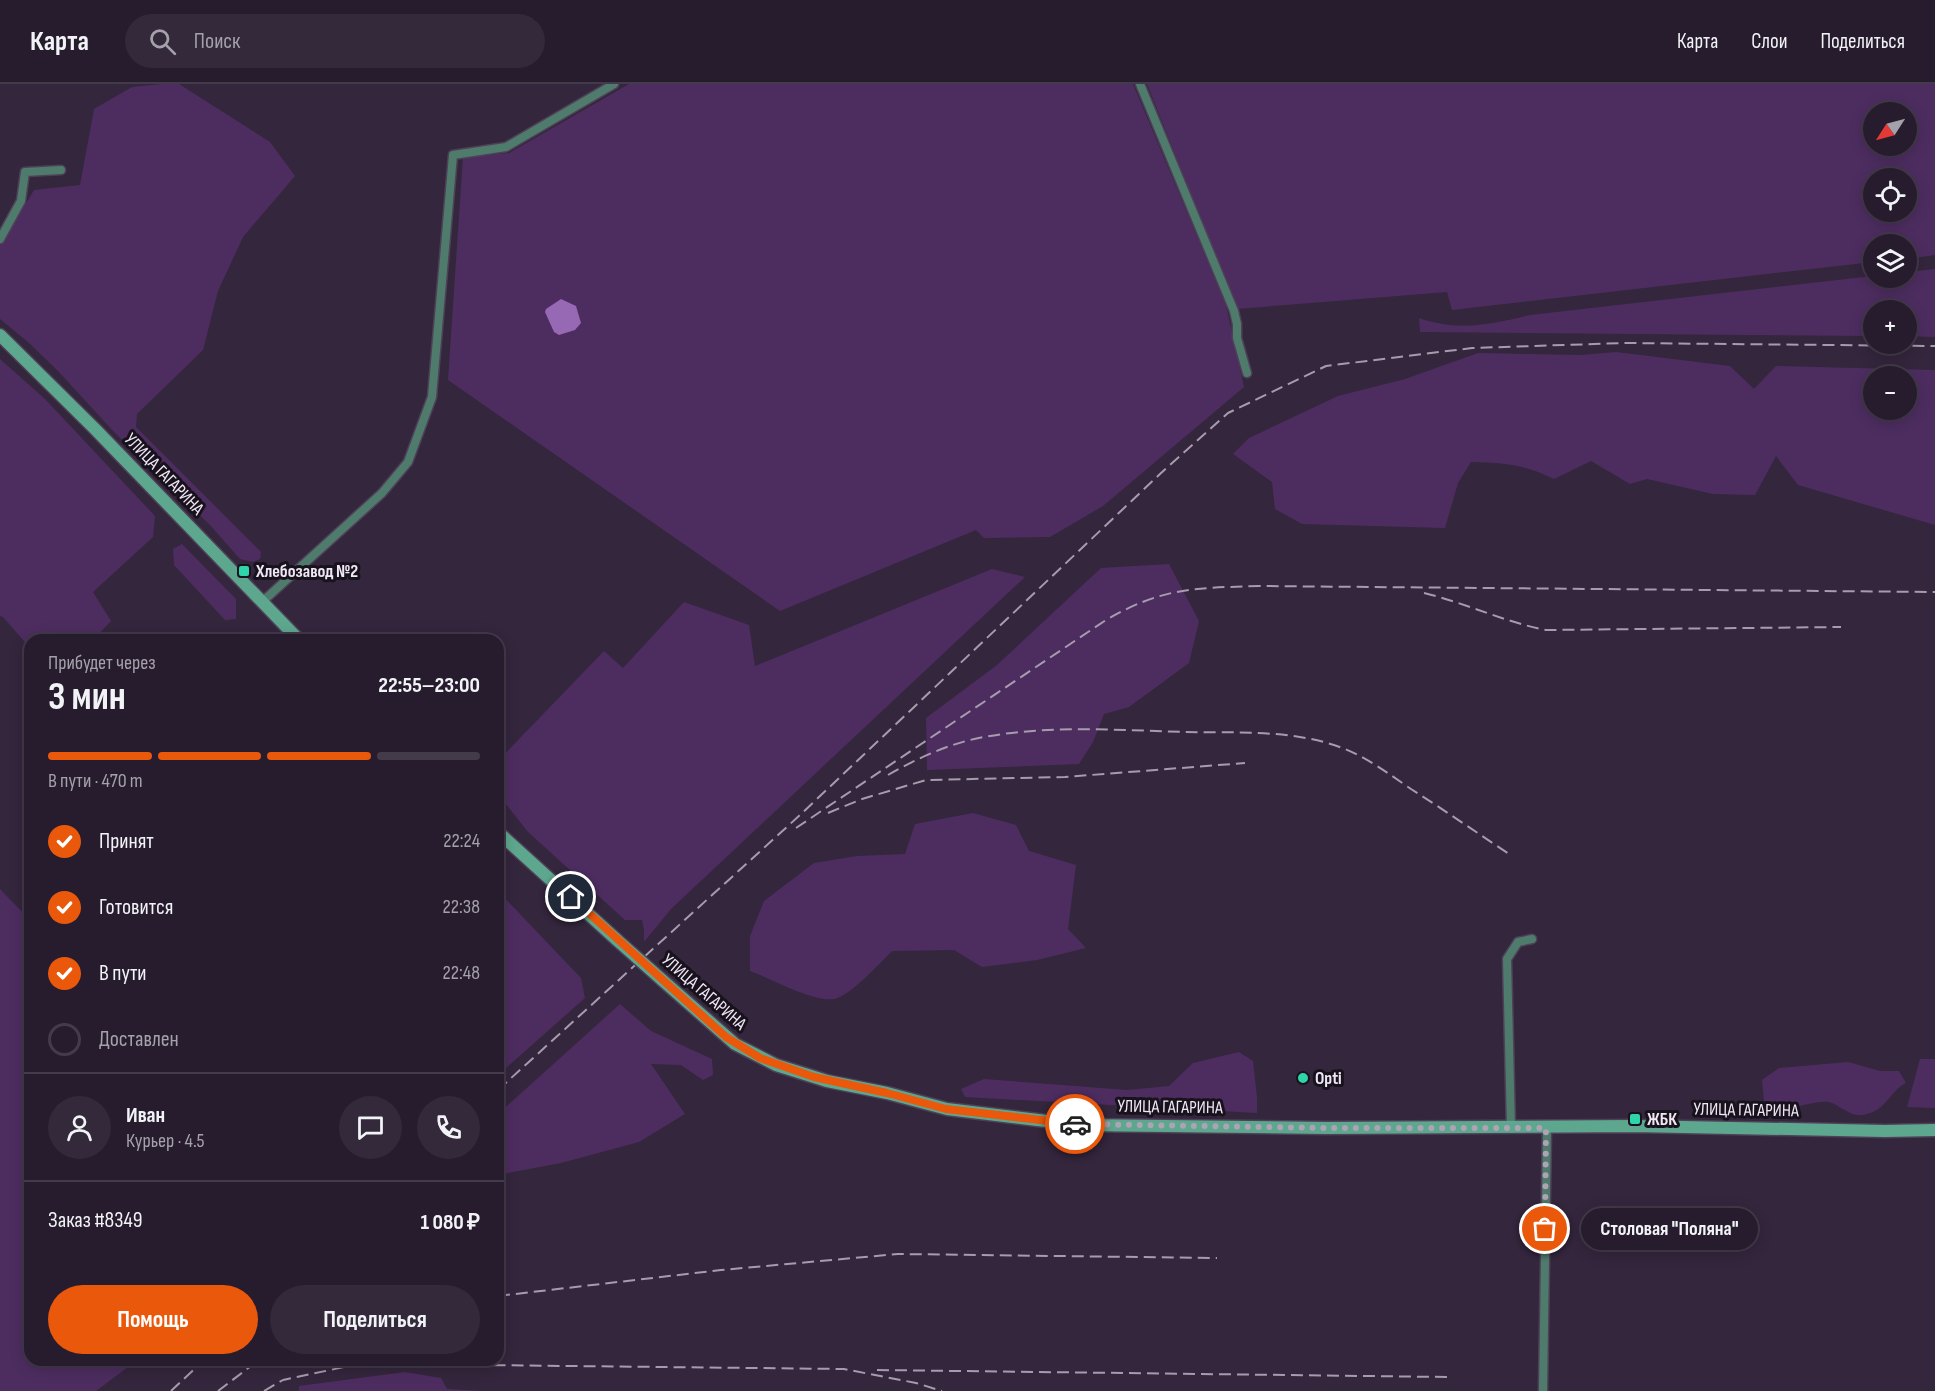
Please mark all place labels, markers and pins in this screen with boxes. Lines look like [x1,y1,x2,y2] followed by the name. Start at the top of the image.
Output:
[255,561,358,582] place label: Хлебозавод №2
[237,564,251,578] marker: Хлебозавод №2
[545,871,596,922] pin
[1315,1068,1342,1089] place label: Opti
[1296,1071,1310,1085] marker: Opti
[1647,1109,1677,1130] place label: ЖБК
[1628,1112,1642,1126] marker: ЖБК
[1519,1203,1570,1254] pin
[1581,1208,1758,1250] callout: Столовая "Поляна"

